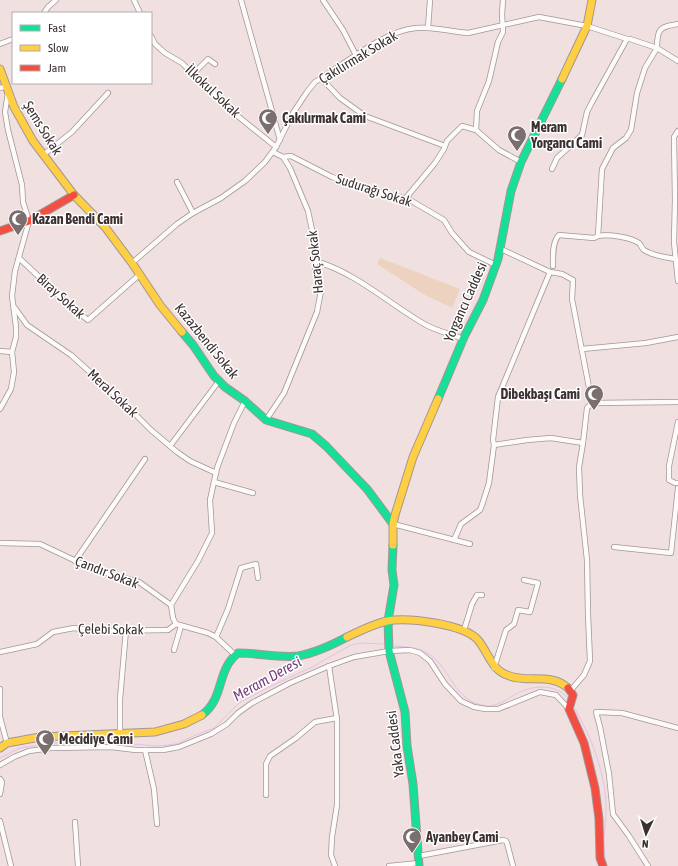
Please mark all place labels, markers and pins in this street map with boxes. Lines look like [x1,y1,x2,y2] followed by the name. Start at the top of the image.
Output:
[257,107,279,135] mosque icon: Çakılırmak Cami
[282,110,366,126] place label: Çakılırmak Cami
[530,119,602,151] place label: Meram Yorgancı Cami
[506,124,528,152] mosque icon: Meram Yorgancı Cami
[7,208,29,236] mosque icon: Kazan Bendi Cami
[32,211,123,227] place label: Kazan Bendi Cami
[583,383,605,411] mosque icon: Dibekbaşı Cami
[500,386,580,402] place label: Dibekbaşı Cami
[34,728,56,756] mosque icon: Mecidiye Cami
[59,731,133,747] place label: Mecidiye Cami
[401,826,423,854] mosque icon: Ayanbey Cami
[425,829,498,845] place label: Ayanbey Cami

